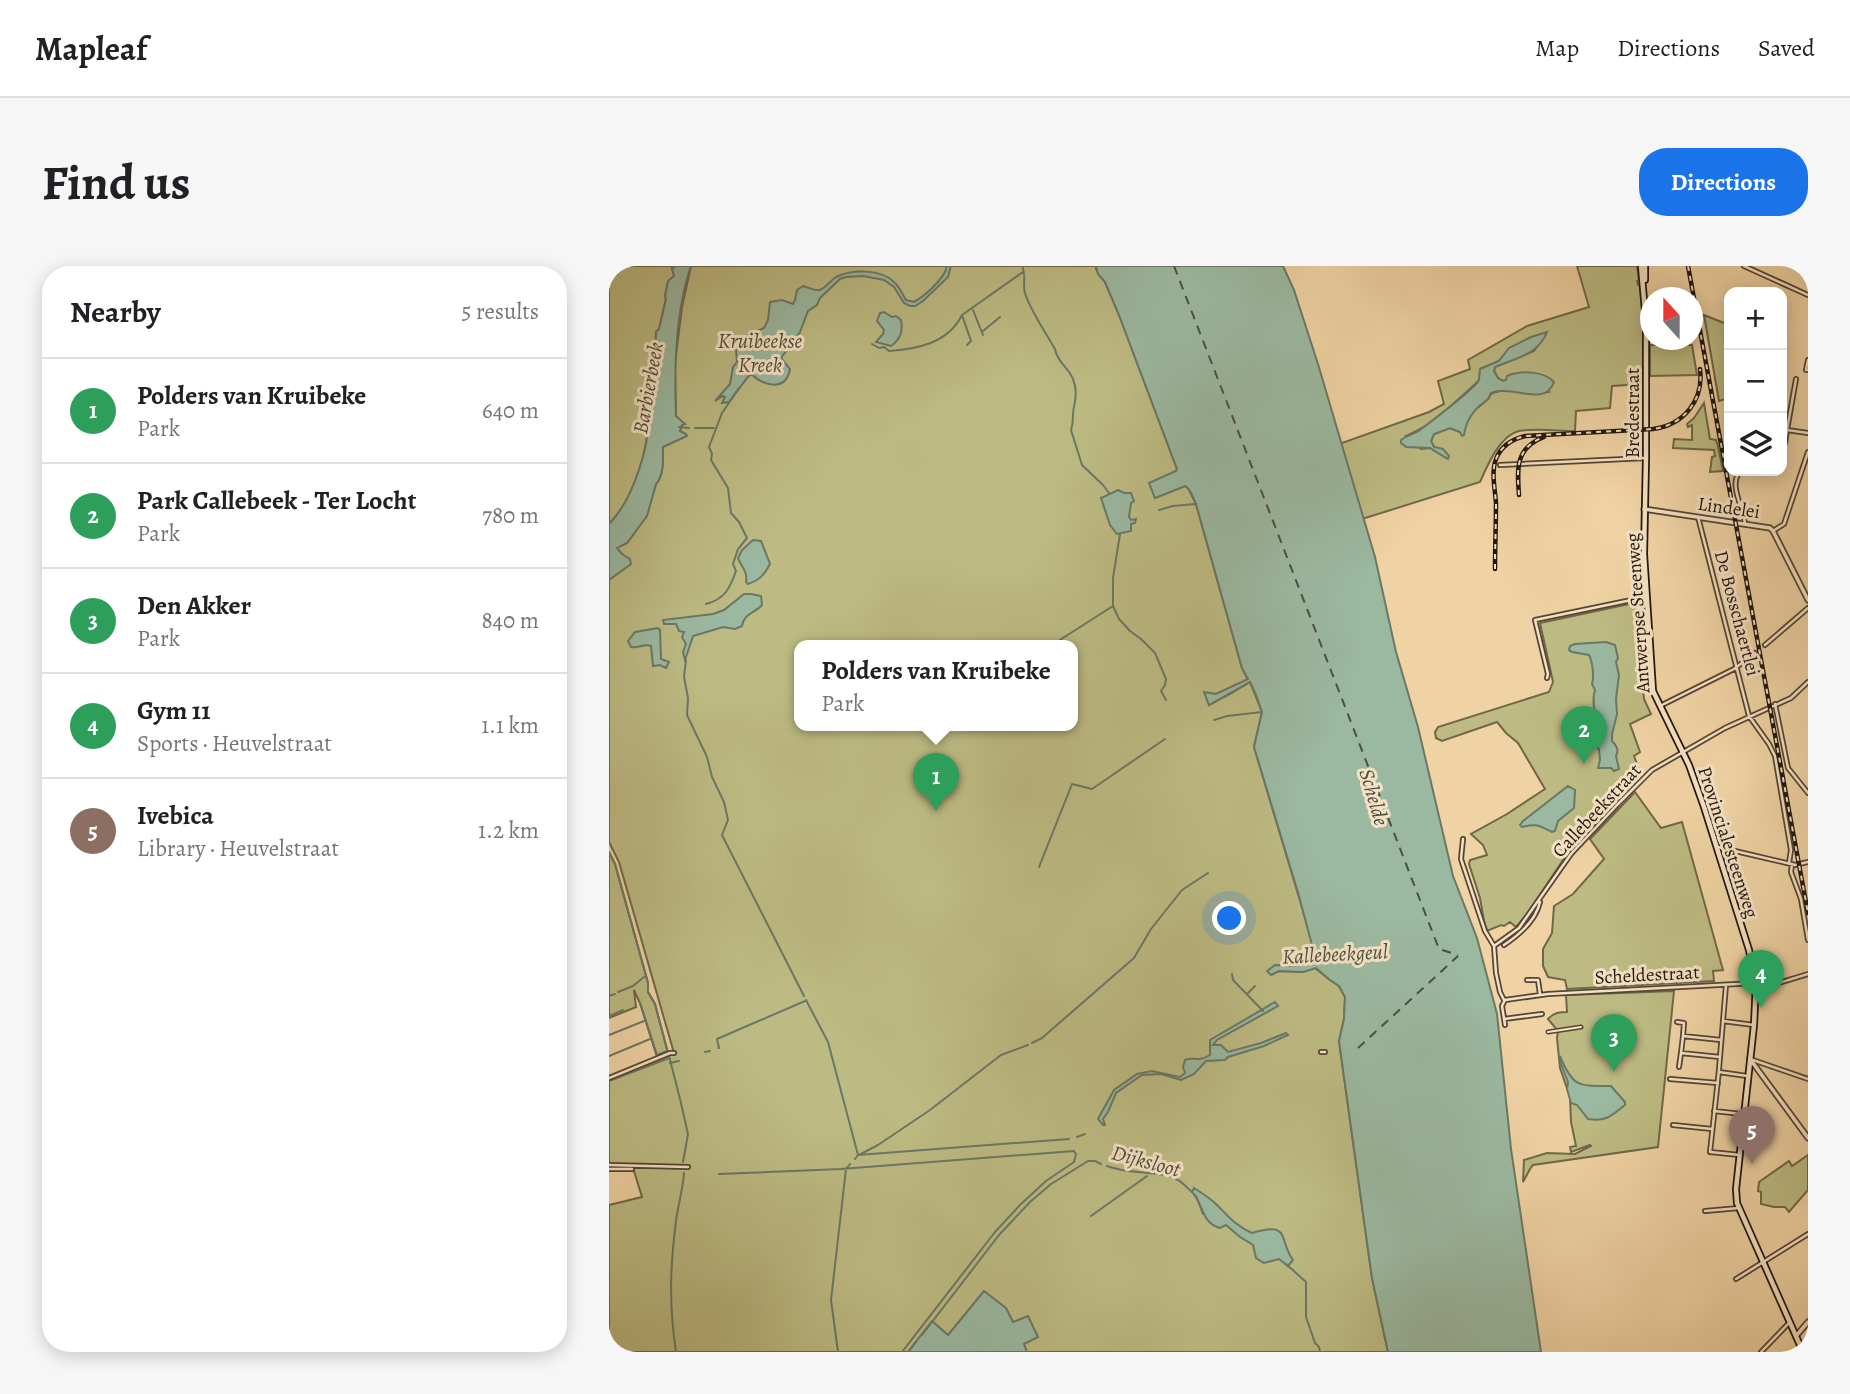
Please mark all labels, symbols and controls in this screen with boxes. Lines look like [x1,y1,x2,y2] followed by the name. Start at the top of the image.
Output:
[35,26,147,71] text: Mapleaf
[1535,32,1579,64] text: Map
[1617,32,1720,64] text: Directions
[1758,32,1815,64] text: Saved
[1639,148,1808,216] button: Directions
[42,149,190,216] text: Find us
[1640,287,1703,350] north arrow
[1724,287,1787,476] map controls
[1724,287,1787,350] button: +
[70,292,161,332] text: Nearby
[462,296,539,327] text: 5 results
[718,327,803,379] water label: Kruibeekse Kreek
[626,340,670,436] water label: Barbierbeek
[1724,350,1787,413] button: −
[1620,368,1646,458] street label: Bredestraat
[137,378,366,413] text: Polders van Kruibeke
[89,395,97,426] text: 1
[482,395,539,426] text: 640 m
[137,413,180,444] text: Park
[1724,413,1787,476] button: layers
[137,483,416,518] text: Park Callebeek - Ter Locht
[1696,491,1762,525] street label: Lindelei
[87,500,99,531] text: 2
[482,500,539,531] text: 780 m
[137,518,180,549] text: Park
[1619,531,1657,695] street label: Antwerpse Steenweg
[1708,548,1766,679] street label: De Bosschaertlei
[137,588,251,623] text: Den Akker
[88,605,98,636] text: 3
[481,605,539,636] text: 840 m
[137,623,180,654] text: Park
[794,640,1078,731] popup
[821,653,1051,688] text: Polders van Kruibeke
[821,688,865,719] text: Park
[137,693,210,728] text: Gym 11
[1561,706,1607,764] pin: 2
[88,710,98,741] text: 4
[481,710,539,741] text: 1.1 km
[137,728,332,759] text: Sports · Heuvelstraat
[913,753,959,811] pin: 1
[1546,758,1647,863] street label: Callebeekstraat
[1691,763,1765,922] street label: Provincialesteenweg
[1353,765,1396,829] water label: Schelde
[137,798,214,833] text: Ivebica
[88,815,98,846] text: 5
[478,815,539,846] text: 1.2 km
[137,833,339,864] text: Library · Heuvelstraat
[1212,901,1246,935] your location
[1281,937,1389,971] water label: Kallebeekgeul
[1738,950,1784,1008] pin: 4
[1594,959,1700,991] street label: Scheldestraat
[1591,1014,1637,1072] pin: 3
[1729,1106,1775,1164] pin: 5
[1109,1138,1184,1184] water label: Dijksloot

